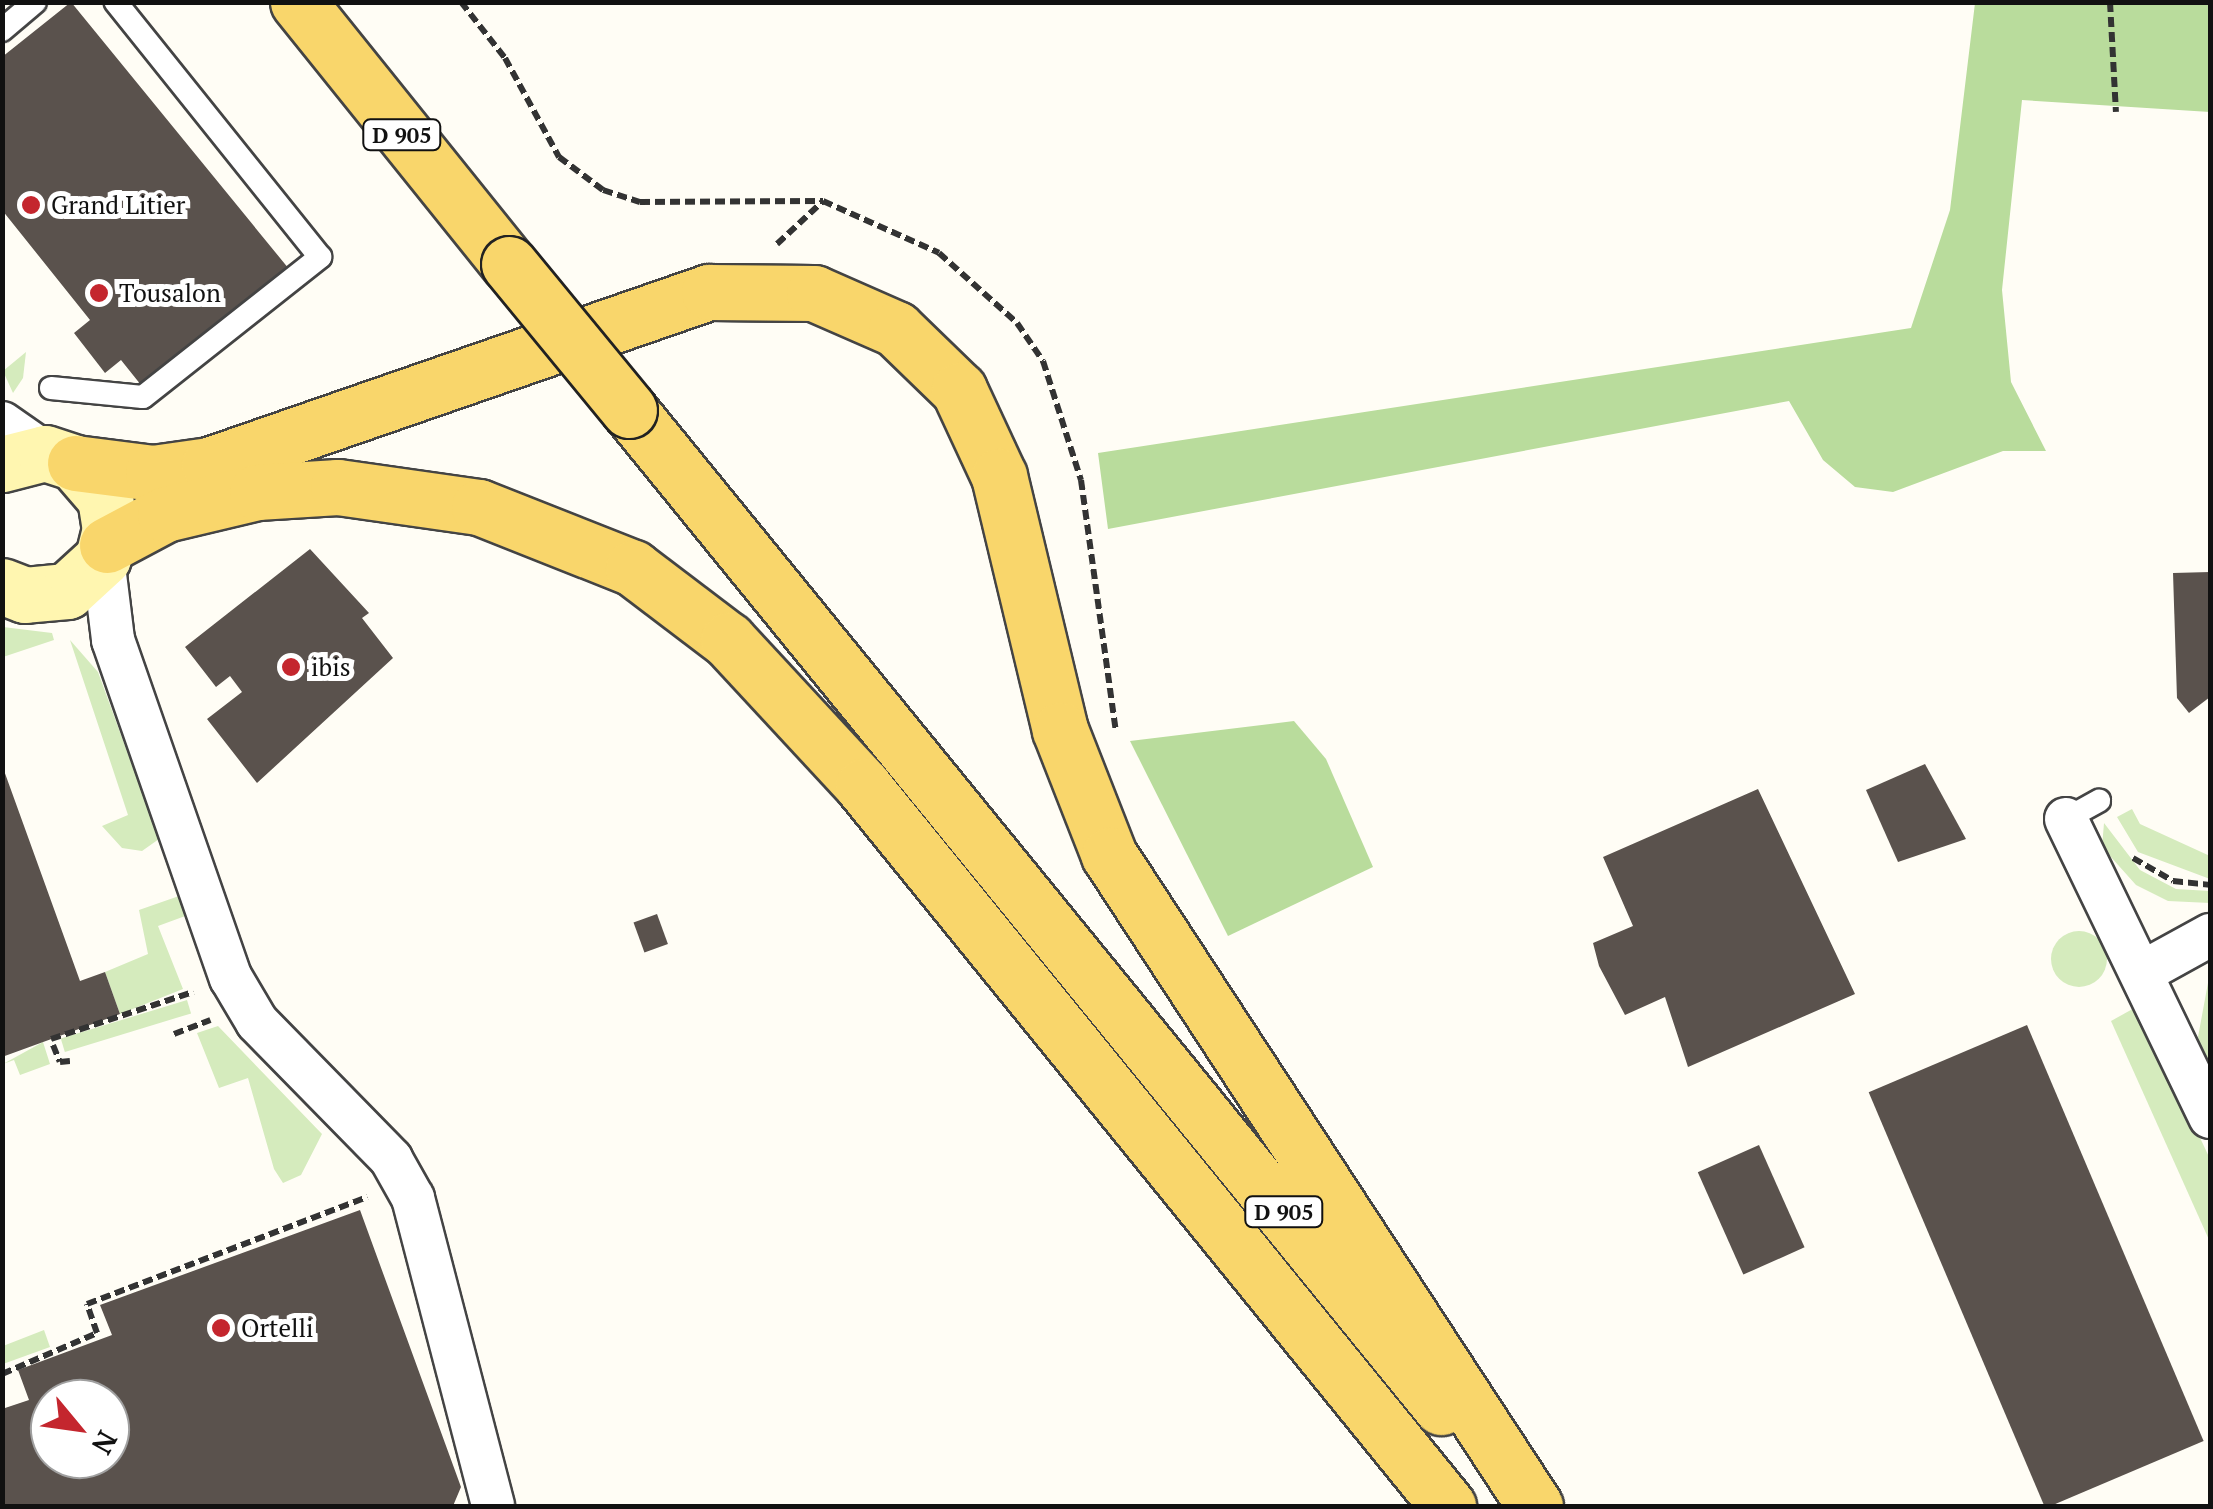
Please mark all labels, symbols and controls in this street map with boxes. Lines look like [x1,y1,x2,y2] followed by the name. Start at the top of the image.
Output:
[362,118,442,152] road number: D 905
[51,190,185,220] place label: Grand Litier
[20,194,42,216] marker: Grand Litier
[119,278,221,308] place label: Tousalon
[88,282,110,304] marker: Tousalon
[311,652,350,682] place label: ibis
[280,656,302,678] marker: ibis
[1244,1195,1324,1229] road number: D 905
[241,1313,314,1343] place label: Ortelli
[210,1317,232,1339] marker: Ortelli
[30,1379,130,1479] north arrow
[84,1425,126,1461] text: N

